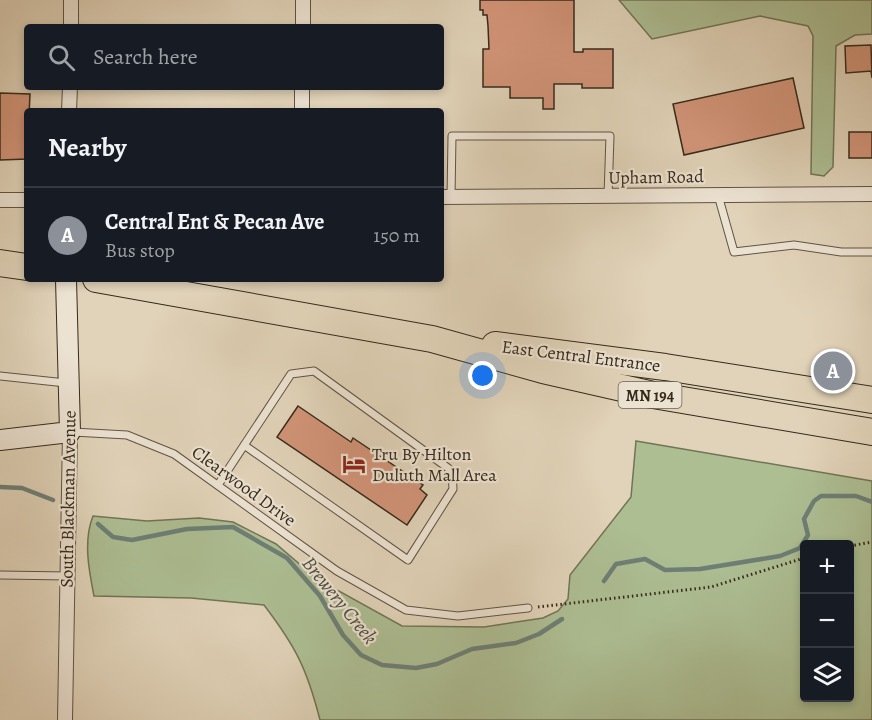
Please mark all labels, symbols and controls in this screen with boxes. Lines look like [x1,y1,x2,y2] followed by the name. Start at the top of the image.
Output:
[24,24,444,90] search box
[45,41,78,74] icon: search
[93,42,198,72] text: Search here
[48,130,127,165] text: Nearby
[608,164,704,190] street label: Upham Road
[105,207,324,237] text: Central Ent & Pecan Ave
[61,222,74,249] text: A
[373,222,420,249] text: 150 m
[105,237,175,264] text: Bus stop
[500,334,662,378] street label: East Central Entrance
[814,348,852,394] pin: A
[468,361,497,390] your location
[618,382,682,408] road number: MN 194
[54,410,82,588] street label: South Blackman Avenue
[187,440,301,532] street label: Clearwood Drive
[372,442,497,487] place label: Tru By Hilton Duluth Mall Area
[341,451,367,477] hotel icon: Tru By Hilton Duluth Mall Area
[800,540,854,702] map controls
[800,540,854,594] button: +
[296,551,383,650] water label: Brewery Creek
[800,594,854,648] button: −
[800,648,854,702] button: layers

